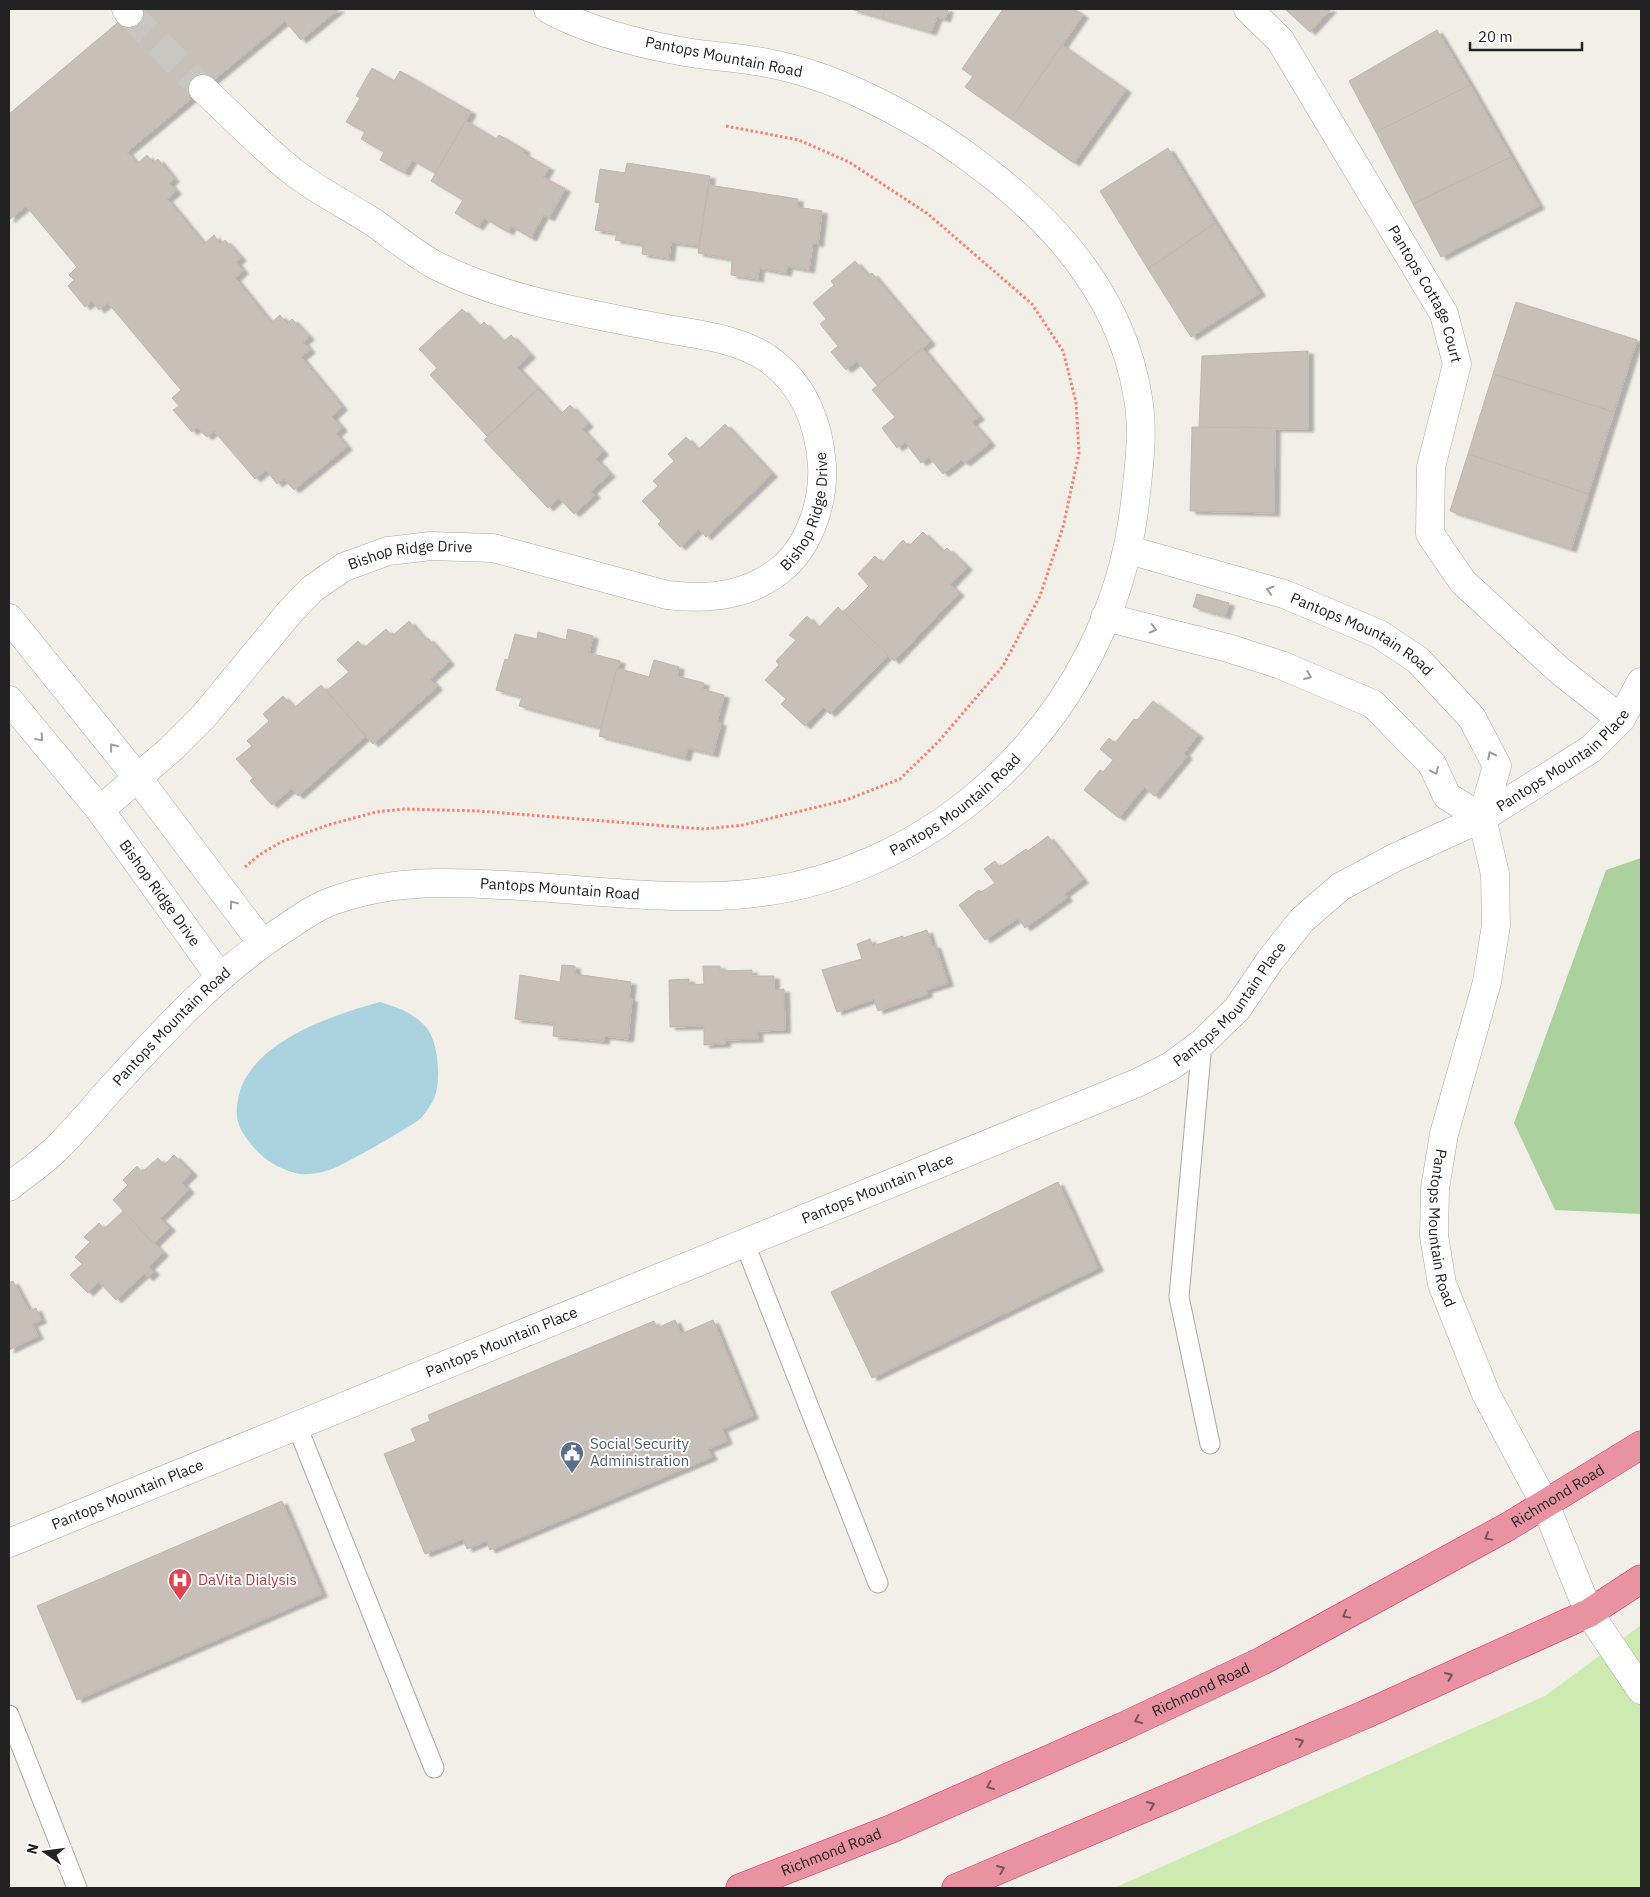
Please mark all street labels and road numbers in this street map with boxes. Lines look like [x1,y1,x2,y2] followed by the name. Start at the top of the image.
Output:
[644,32,804,81] street label: Pantops Mountain Road
[1384,222,1466,365] street label: Pantops Cottage Court
[776,451,831,575] street label: Bishop Ridge Drive
[345,536,473,574] street label: Bishop Ridge Drive
[1288,588,1438,679] street label: Pantops Mountain Road
[1492,706,1633,816] street label: Pantops Mountain Place
[886,749,1024,860] street label: Pantops Mountain Road
[115,836,205,950] street label: Bishop Ridge Drive
[479,874,640,904] street label: Pantops Mountain Road
[1169,938,1290,1070] street label: Pantops Mountain Place
[108,963,234,1090] street label: Pantops Mountain Road
[1425,1148,1460,1309] street label: Pantops Mountain Road
[799,1149,956,1228] street label: Pantops Mountain Place
[423,1302,580,1381] street label: Pantops Mountain Place
[49,1455,206,1534] street label: Pantops Mountain Place
[1507,1460,1608,1532] street label: Richmond Road
[1149,1658,1253,1721] street label: Richmond Road
[778,1824,884,1880] street label: Richmond Road

